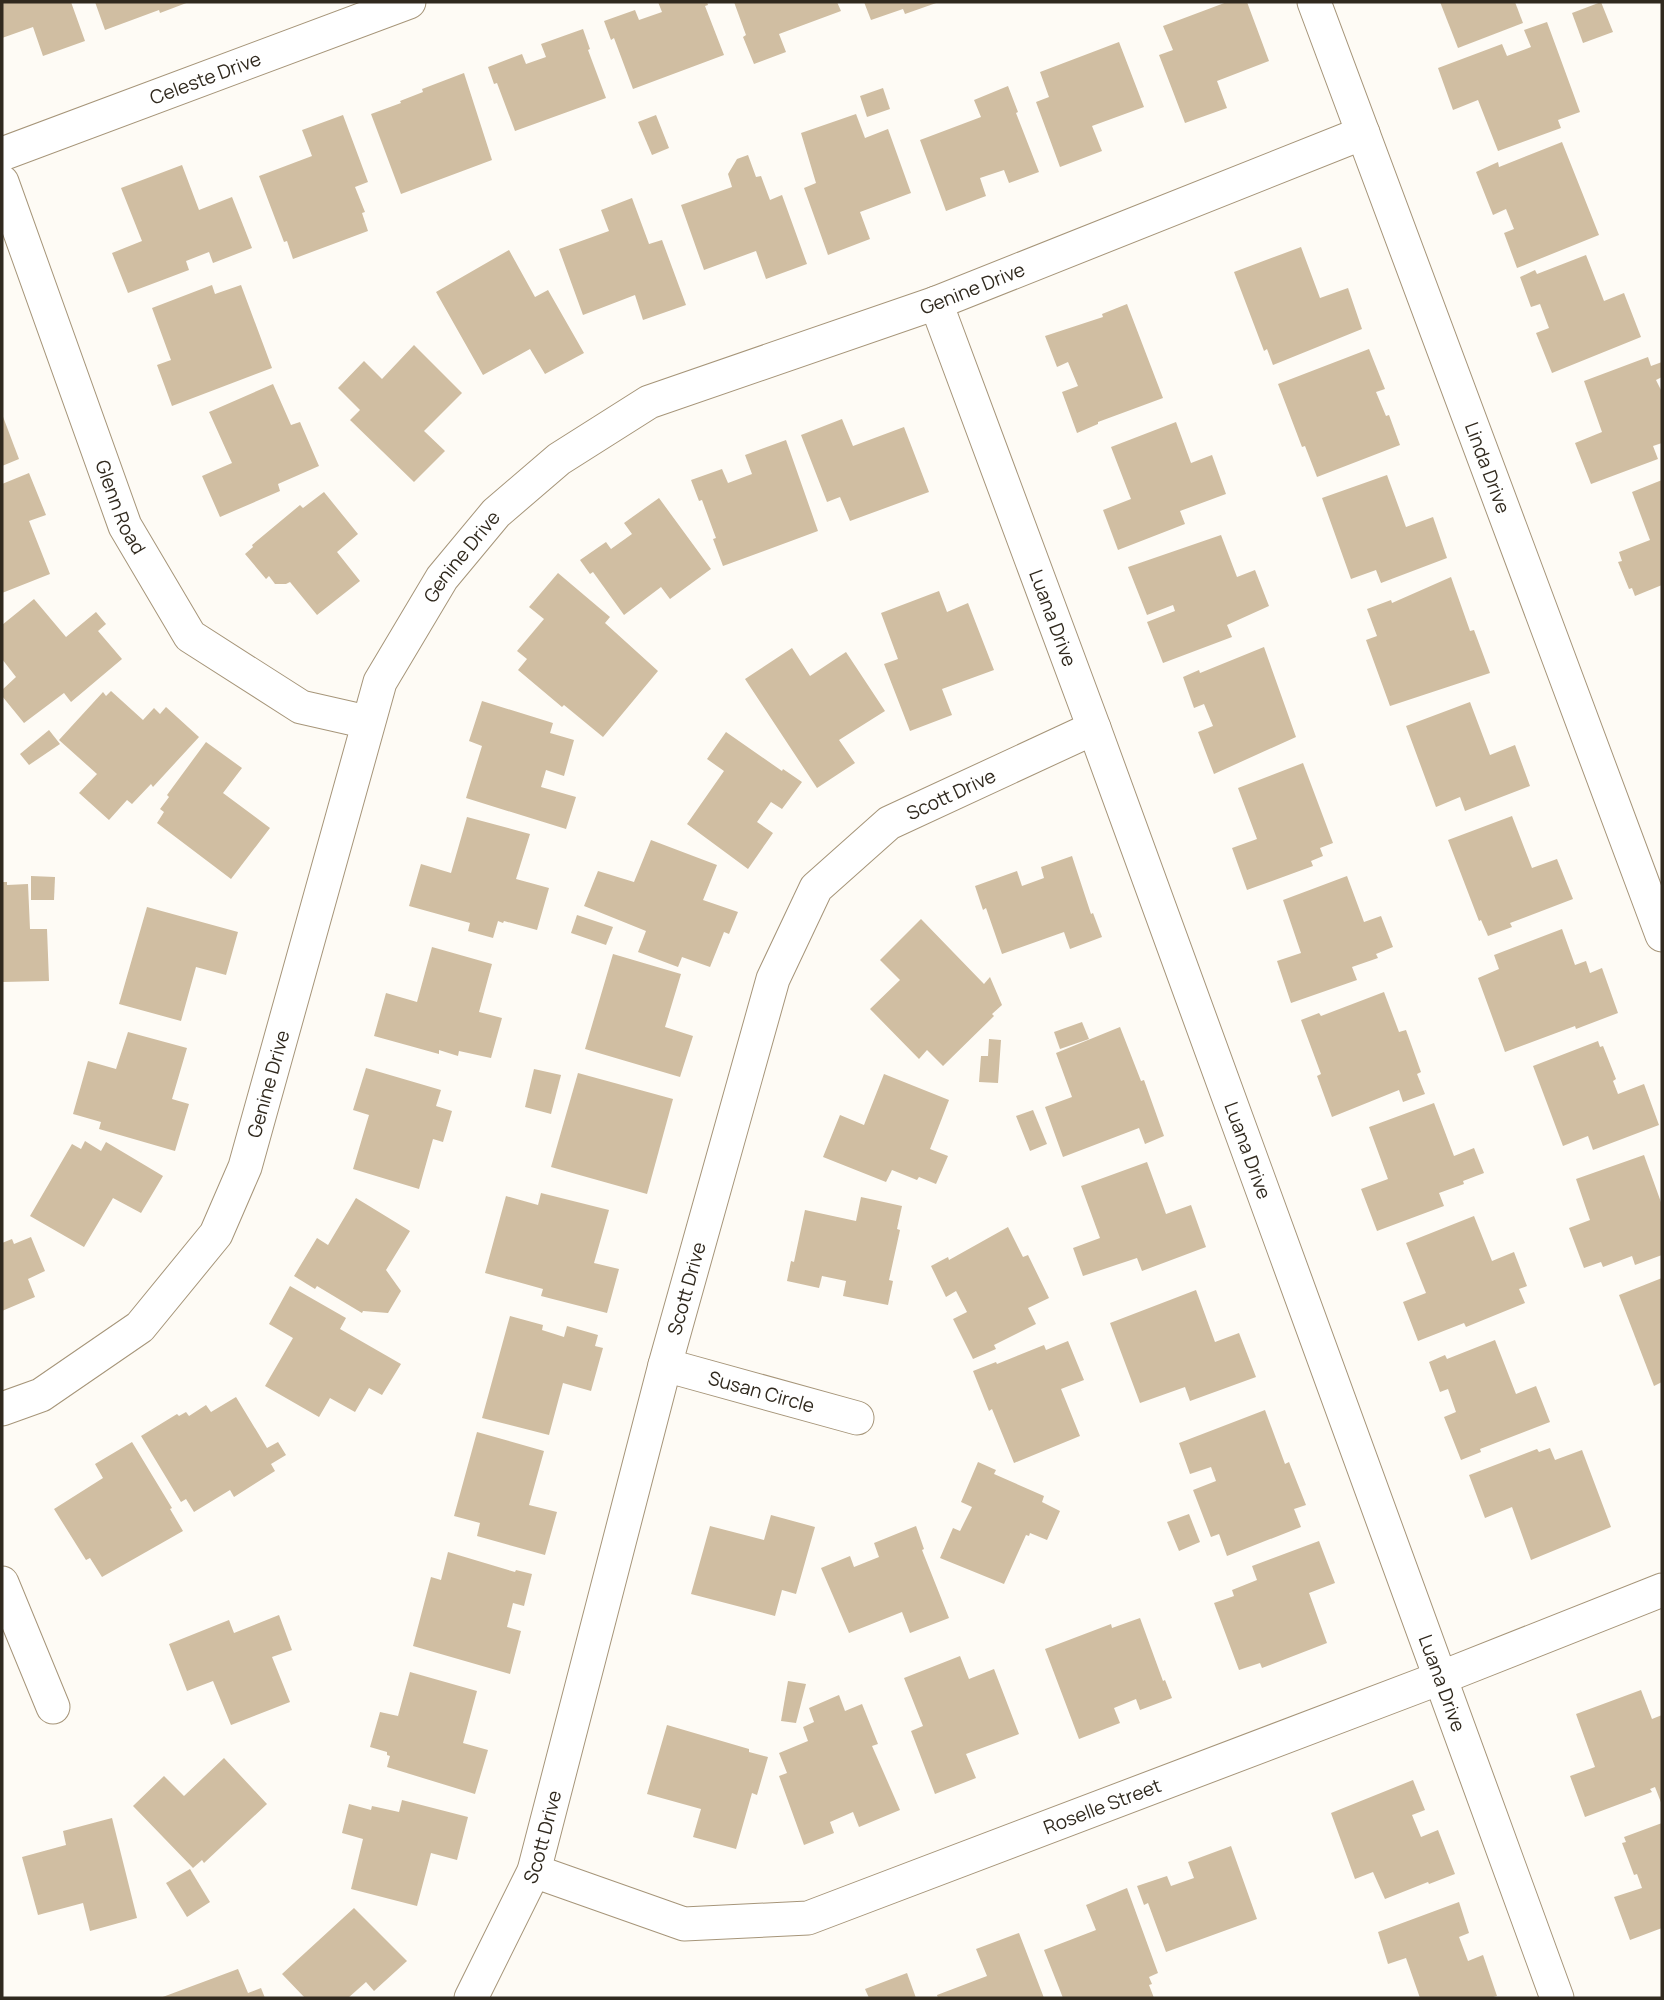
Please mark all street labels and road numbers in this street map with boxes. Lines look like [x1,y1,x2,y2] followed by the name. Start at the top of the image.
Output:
[146,45,265,111] street label: Celeste Drive
[917,256,1029,321] street label: Genine Drive
[1459,418,1517,517] street label: Linda Drive
[89,456,152,559] street label: Glenn Road
[417,505,506,607] street label: Genine Drive
[1023,566,1083,670] street label: Luana Drive
[902,762,1000,826] street label: Scott Drive
[241,1027,296,1141] street label: Genine Drive
[1218,1098,1278,1203] street label: Luana Drive
[661,1239,712,1338] street label: Scott Drive
[705,1365,817,1419] street label: Susan Circle
[1413,1631,1472,1735] street label: Luana Drive
[1040,1772,1165,1840] street label: Roselle Street
[517,1787,567,1888] street label: Scott Drive

